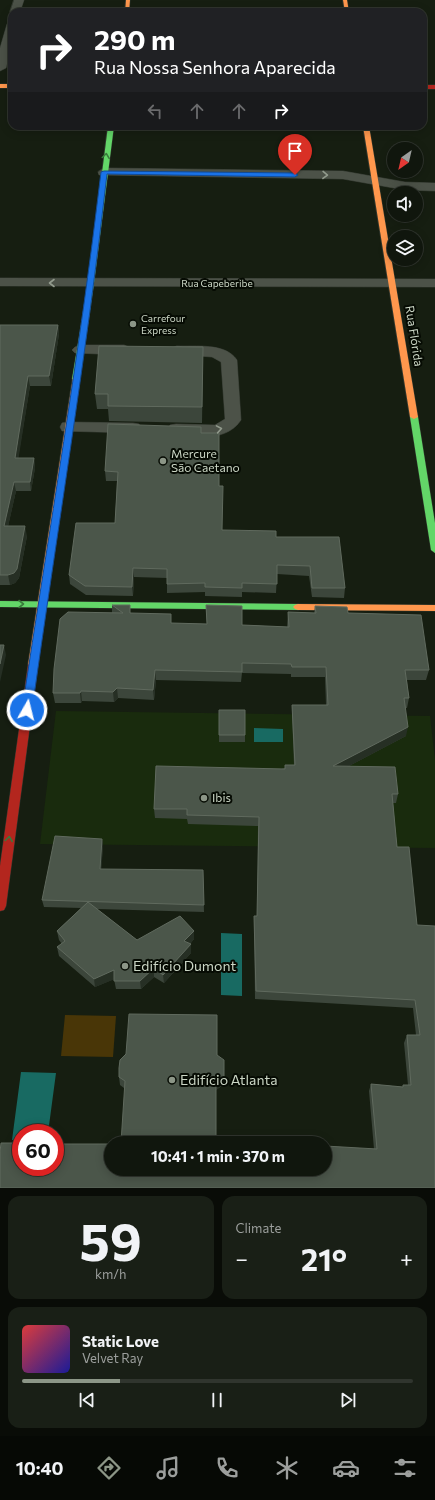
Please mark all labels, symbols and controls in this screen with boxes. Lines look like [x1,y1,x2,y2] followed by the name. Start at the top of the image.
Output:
[94,22,175,56] text: 290 m
[28,24,80,76] icon: right
[94,56,336,78] text: Rua Nossa Senhora Aparecida
[144,100,166,122] icon: left
[186,100,208,122] icon: ahead
[228,100,250,122] icon: ahead
[270,100,292,122] icon: right
[278,134,312,175] pin
[284,140,306,162] icon: arrive
[387,142,423,178] north arrow
[387,142,423,266] map controls
[101,153,110,159] one-way arrow
[322,171,328,179] one-way arrow
[387,186,423,222] button: sound
[387,230,423,266] button: layers
[181,277,253,289] street label: Rua Capeberibe
[49,279,55,287] one-way arrow
[403,304,427,367] street label: Rua Flórida
[141,312,185,336] place label: Carrefour Express
[128,319,138,329] marker: Carrefour Express
[216,425,222,434] one-way arrow
[171,446,240,474] place label: Mercure São Caetano
[158,456,168,466] marker: Mercure São Caetano
[18,600,24,608] one-way arrow
[6,689,48,731] position arrow
[212,790,231,804] place label: Ibis
[199,793,209,803] marker: Ibis
[4,836,13,842] one-way arrow
[133,957,236,974] place label: Edifício Dumont
[120,961,130,971] marker: Edifício Dumont
[180,1071,278,1088] place label: Edifício Atlanta
[167,1075,177,1085] marker: Edifício Atlanta
[12,1124,64,1176] speed limit sign: 60
[151,1147,285,1165] text: 10:41 · 1 min · 370 m
[80,1208,142,1272] text: 59
[236,1220,281,1236] text: Climate
[301,1240,347,1277] text: 21°
[236,1245,248,1272] text: −
[400,1245,413,1272] text: +
[95,1266,127,1282] text: km/h
[82,1332,159,1350] text: Static Love
[82,1350,143,1366] text: Velvet Ray
[76,1389,98,1411] icon: previous
[206,1389,228,1411] icon: pause
[337,1389,359,1411] icon: next
[95,1454,123,1482] icon: directions
[154,1454,182,1482] icon: music
[213,1454,241,1482] icon: phone
[273,1454,301,1482] icon: climate
[332,1454,360,1482] icon: car
[391,1454,419,1482] icon: filters
[16,1457,64,1479] text: 10:40

